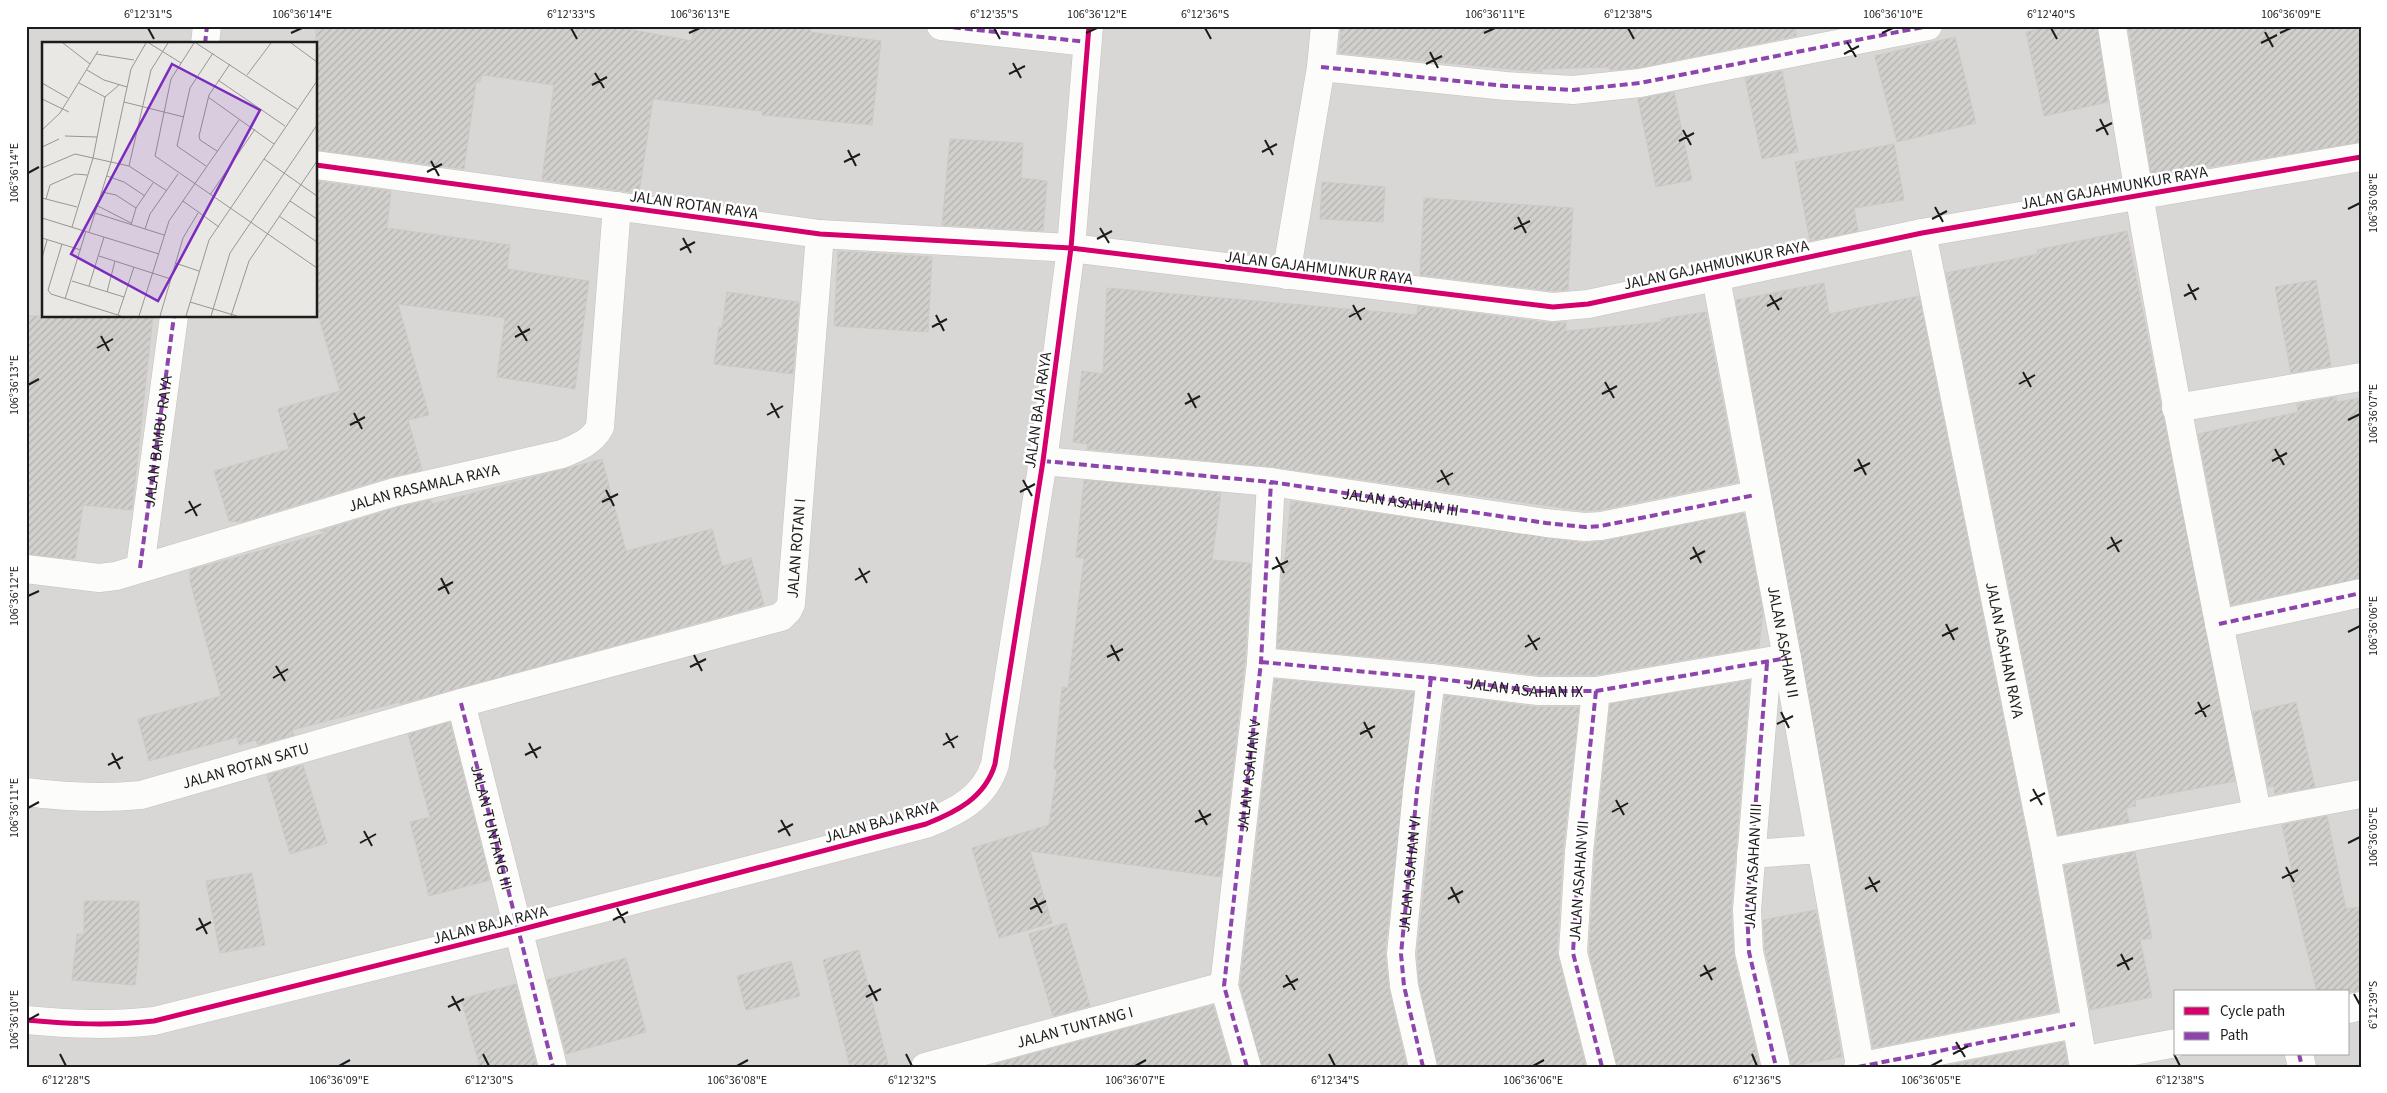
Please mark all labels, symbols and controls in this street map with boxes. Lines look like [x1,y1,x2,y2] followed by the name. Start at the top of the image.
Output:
[124,6,172,23] text: 6°12'31"S
[272,6,332,23] text: 106°36'14"E
[547,6,595,23] text: 6°12'33"S
[670,6,730,23] text: 106°36'13"E
[970,6,1018,23] text: 6°12'35"S
[1067,6,1127,23] text: 106°36'12"E
[1181,6,1229,23] text: 6°12'36"S
[1465,6,1525,23] text: 106°36'11"E
[1604,6,1652,23] text: 6°12'38"S
[1863,6,1923,23] text: 106°36'10"E
[2027,6,2075,23] text: 6°12'40"S
[2261,6,2321,23] text: 106°36'09"E
[42,42,318,318] inset map
[6,143,23,203] text: 106°36'14"E
[2019,161,2210,215] street label: JALAN GAJAHMUNKUR RAYA
[2365,173,2382,233] text: 106°36'08"E
[628,185,760,225] street label: JALAN ROTAN RAYA
[1621,234,1811,295] street label: JALAN GAJAHMUNKUR RAYA
[1224,246,1414,290] street label: JALAN GAJAHMUNKUR RAYA
[1019,350,1057,470] street label: JALAN BAJA RAYA
[6,355,23,415] text: 106°36'13"E
[138,374,178,509] street label: JALAN BAMBU RAYA
[2365,384,2382,444] text: 106°36'07"E
[346,459,502,518] street label: JALAN RASAMALA RAYA
[1341,483,1460,522] street label: JALAN ASAHAN III
[781,498,811,599] street label: JALAN ROTAN I
[6,566,23,626] text: 106°36'12"E
[1980,580,2029,720] street label: JALAN ASAHAN RAYA
[1762,584,1804,700] street label: JALAN ASAHAN II
[2365,596,2382,656] text: 106°36'06"E
[1465,672,1583,703] street label: JALAN ASAHAN IX
[1232,717,1266,833] street label: JALAN ASAHAN V
[180,737,312,795] street label: JALAN ROTAN SATU
[465,762,518,892] street label: JALAN TUNTANG III
[6,778,23,838] text: 106°36'11"E
[822,795,941,849] street label: JALAN BAJA RAYA
[1739,803,1767,929] street label: JALAN ASAHAN VIII
[2365,807,2382,867] text: 106°36'05"E
[1393,814,1427,933] street label: JALAN ASAHAN VI
[1564,820,1594,943] street label: JALAN ASAHAN VII
[430,900,550,950] street label: JALAN BAJA RAYA
[2365,981,2382,1029] text: 6°12'39"S
[6,990,23,1050] text: 106°36'10"E
[2174,990,2350,1056] legend
[1014,1001,1136,1054] street label: JALAN TUNTANG I
[2220,1001,2285,1022] text: Cycle path
[2220,1025,2248,1046] text: Path
[42,1072,90,1089] text: 6°12'28"S
[309,1072,369,1089] text: 106°36'09"E
[465,1072,513,1089] text: 6°12'30"S
[707,1072,767,1089] text: 106°36'08"E
[888,1072,936,1089] text: 6°12'32"S
[1105,1072,1165,1089] text: 106°36'07"E
[1311,1072,1359,1089] text: 6°12'34"S
[1503,1072,1563,1089] text: 106°36'06"E
[1733,1072,1781,1089] text: 6°12'36"S
[1901,1072,1961,1089] text: 106°36'05"E
[2156,1072,2204,1089] text: 6°12'38"S

